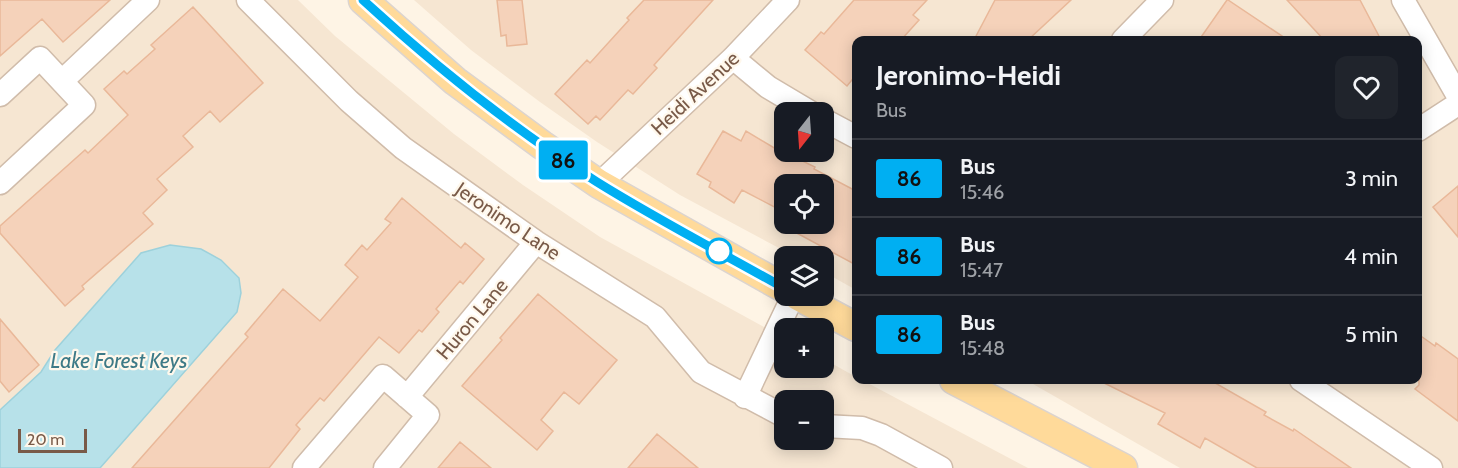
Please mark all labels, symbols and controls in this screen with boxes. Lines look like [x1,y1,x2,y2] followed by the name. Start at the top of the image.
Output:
[646,46,744,140] street label: Heidi Avenue
[1335,56,1398,119] button: heart
[876,58,1061,92] text: Jeronimo-Heidi
[876,98,907,122] text: Bus
[774,102,834,162] north arrow
[774,102,834,450] map controls
[536,140,590,180] line badge: 86
[551,148,575,173] text: 86
[960,153,995,180] text: Bus
[1345,165,1398,192] text: 3 min
[897,166,921,191] text: 86
[774,174,834,234] button: locate
[450,176,565,265] street label: Jeronimo Lane
[960,180,1004,204] text: 15:46
[960,231,995,258] text: Bus
[706,238,732,264] unlabelled marker
[1344,243,1398,270] text: 4 min
[897,244,921,269] text: 86
[774,246,834,306] button: layers
[960,258,1003,282] text: 15:47
[431,274,513,364] street label: Huron Lane
[960,309,995,336] text: Bus
[774,318,834,378] button: +
[1345,321,1398,348] text: 5 min
[897,322,921,347] text: 86
[960,336,1005,360] text: 15:48
[50,348,188,373] water label: Lake Forest Keys
[774,390,834,450] button: −
[18,426,87,454] scale bar
[27,430,64,449] text: 20 m

